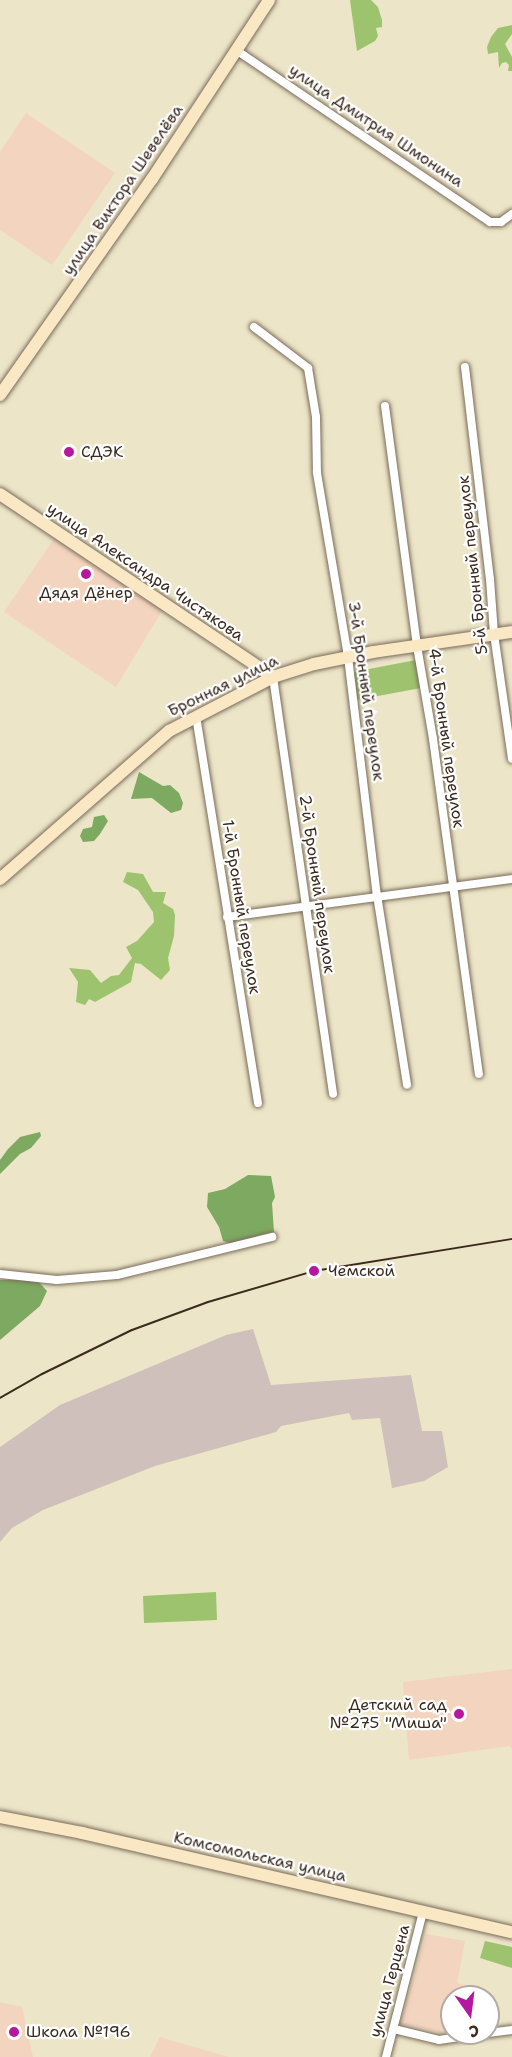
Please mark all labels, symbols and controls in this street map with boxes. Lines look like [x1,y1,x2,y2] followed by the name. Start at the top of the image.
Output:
[285,60,467,192] street label: улица Дмитрия Шмонина
[59,101,187,279] street label: улица Виктора Шевелёва
[81,442,123,462] place label: СДЭК
[62,445,76,459] marker: СДЭК
[454,475,492,655] street label: 5-й Бронный переулок
[43,499,247,645] street label: улица Александра Чистякова
[79,567,93,581] marker: Дядя Дёнер
[39,583,133,603] place label: Дядя Дёнер
[344,600,388,782] street label: 3-й Бронный переулок
[424,647,468,829] street label: 4-й Бронный переулок
[165,651,281,721] street label: Бронная улица
[295,794,339,974] street label: 2-й Бронный переулок
[218,819,264,995] street label: 1-й Бронный переулок
[328,1261,395,1281] place label: Чемской
[305,1262,323,1280] marker: Чемской
[330,1695,447,1733] place label: Детский сад №275 "Миша"
[452,1707,466,1721] marker: Детский сад №275 "Миша"
[172,1828,348,1886] street label: Комсомольская улица
[366,1922,414,2040] street label: улица Герцена
[440,1985,500,2045] north arrow
[467,2020,481,2042] text: С
[26,2022,131,2042] place label: Школа №196
[7,2025,21,2039] marker: Школа №196

